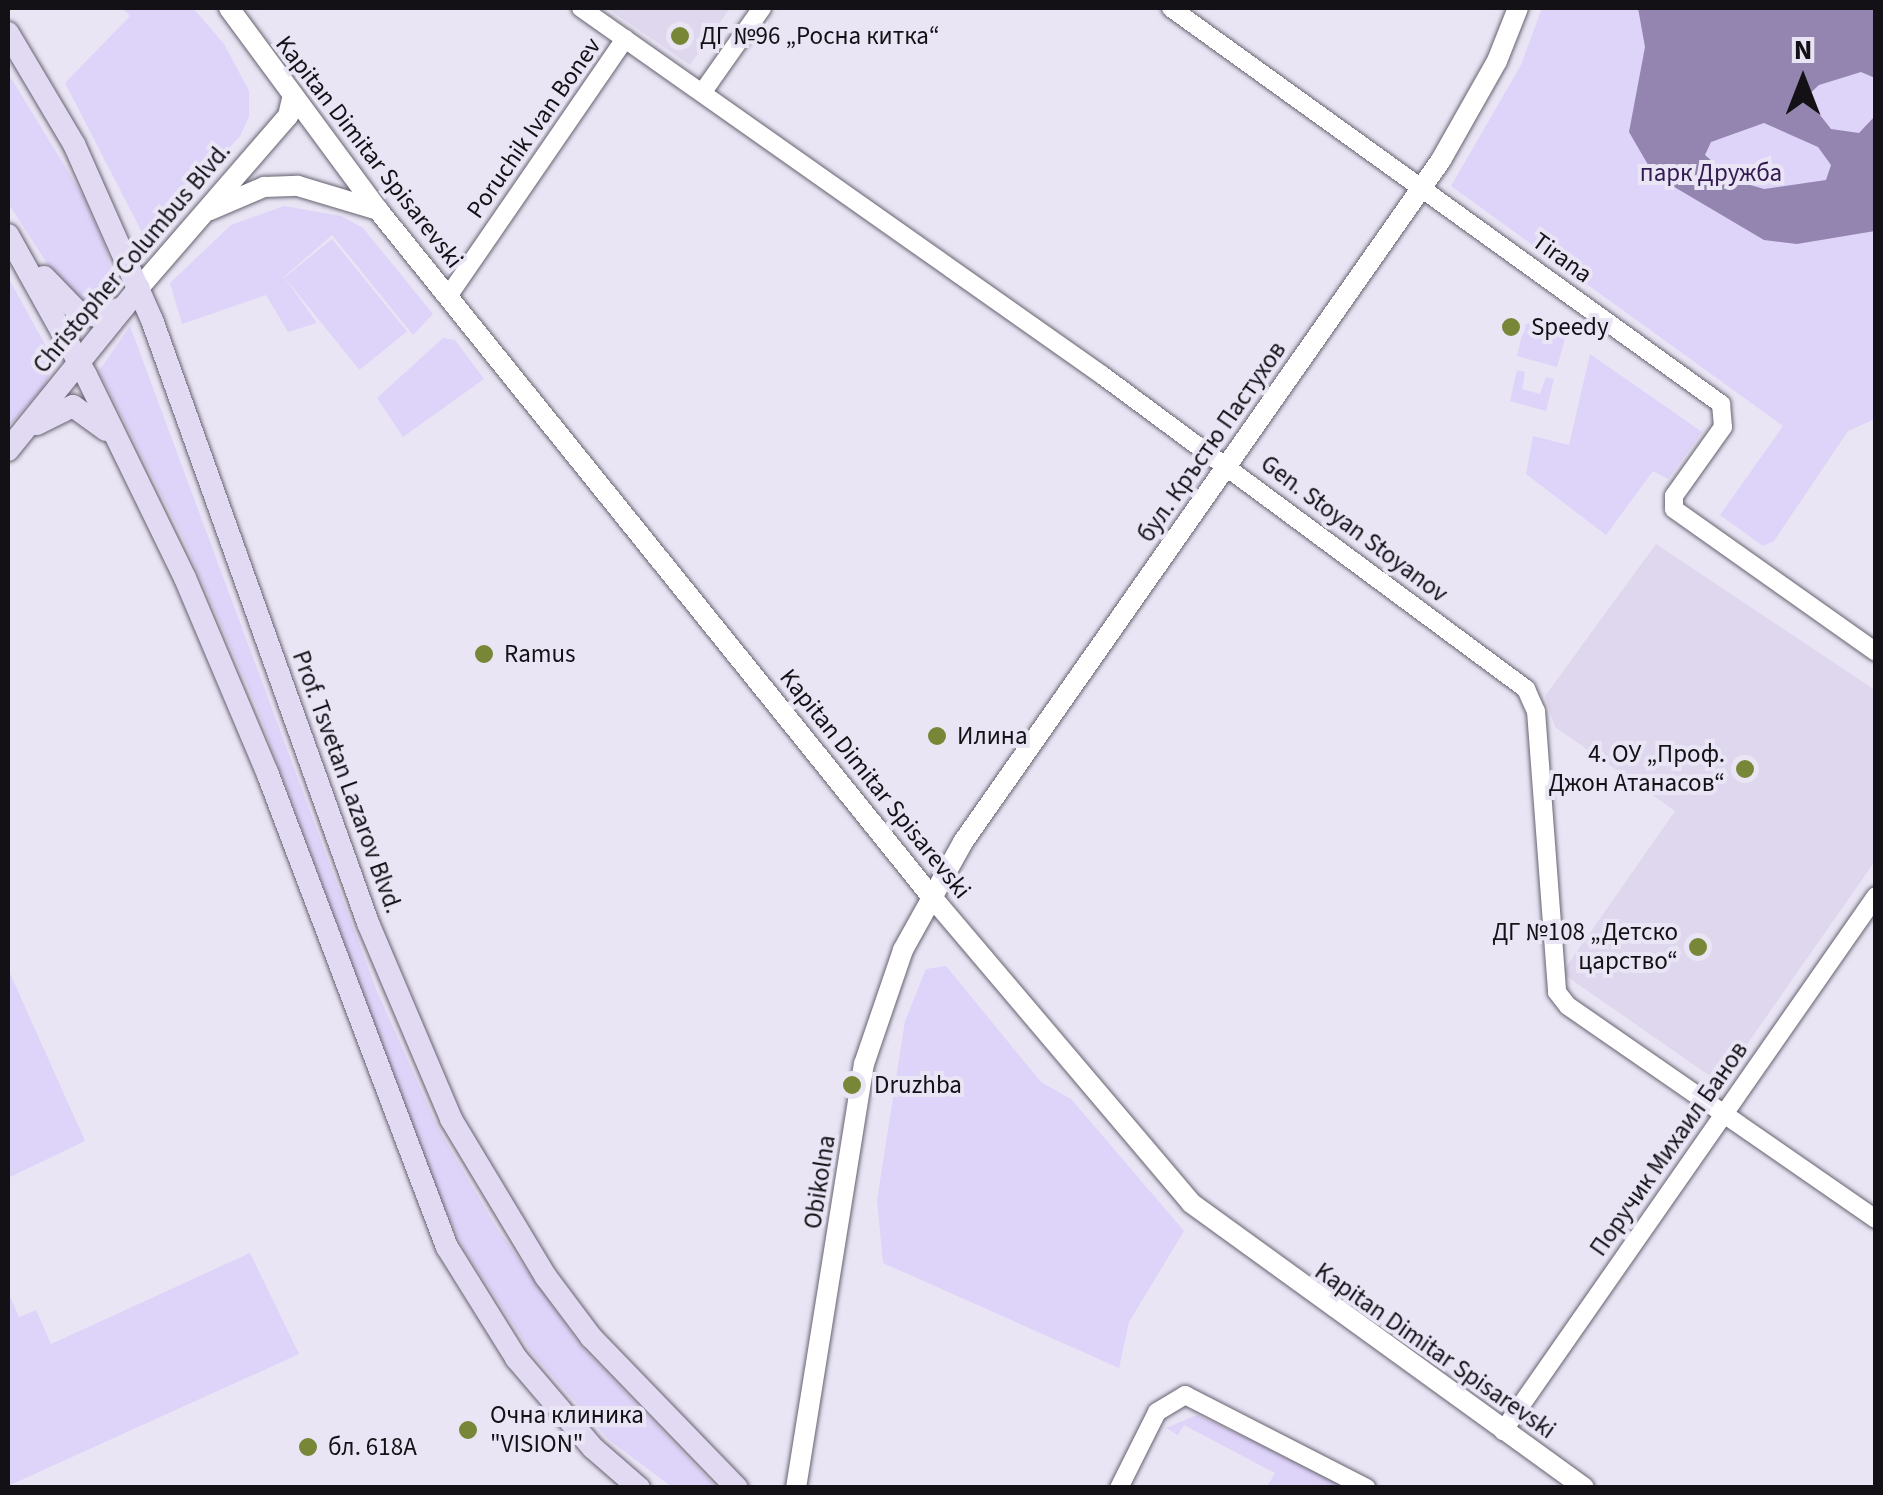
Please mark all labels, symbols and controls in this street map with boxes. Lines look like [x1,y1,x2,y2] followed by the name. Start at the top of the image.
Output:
[700,21,940,51] place label: ДГ №96 „Росна китка“
[669,25,691,47] marker: ДГ №96 „Росна китка“
[269,30,469,274] street label: Kapitan Dimitar Spisarevski
[1753,30,1853,130] north arrow
[1794,30,1812,70] text: N
[460,32,608,224] street label: Рoruchik Ivan Bonev
[27,136,237,380] street label: Christopher Columbus Blvd.
[1640,158,1782,188] park label: парк Дружба
[1526,226,1598,290] street label: Tirana
[1531,312,1609,342] place label: Speedy
[1500,316,1522,338] marker: Speedy
[1131,336,1293,548] street label: бул. Кръстю Пастухов
[1255,449,1453,609] street label: Gen. Stoyan Stoyanov
[504,639,576,669] place label: Ramus
[473,643,495,665] marker: Ramus
[285,647,409,917] street label: Prof. Tsvetan Lazarov Blvd.
[773,663,977,905] street label: Kapitan Dimitar Spisarevski
[957,721,1027,751] place label: Илина
[926,725,948,747] marker: Илина
[1548,740,1725,799] place label: 4. ОУ „Проф. Джон Атанасов“
[1734,758,1756,780] marker: 4. ОУ „Проф. Джон Атанасов“
[1492,918,1678,977] place label: ДГ №108 „Детско царство“
[1687,936,1709,958] marker: ДГ №108 „Детско царство“
[1584,1036,1754,1262] street label: Поручик Михаил Банов
[874,1070,962,1100] place label: Druzhba
[839,1072,865,1098] marker: Druzhba
[798,1133,842,1231] street label: Obikolna
[1309,1256,1561,1446] street label: Kapitan Dimitar Spisarevski
[490,1401,644,1460] place label: Очна клиника "VISION"
[455,1417,481,1443] marker: Очна клиника "VISION"
[328,1432,417,1462] place label: бл. 618А
[297,1436,319,1458] marker: бл. 618А

